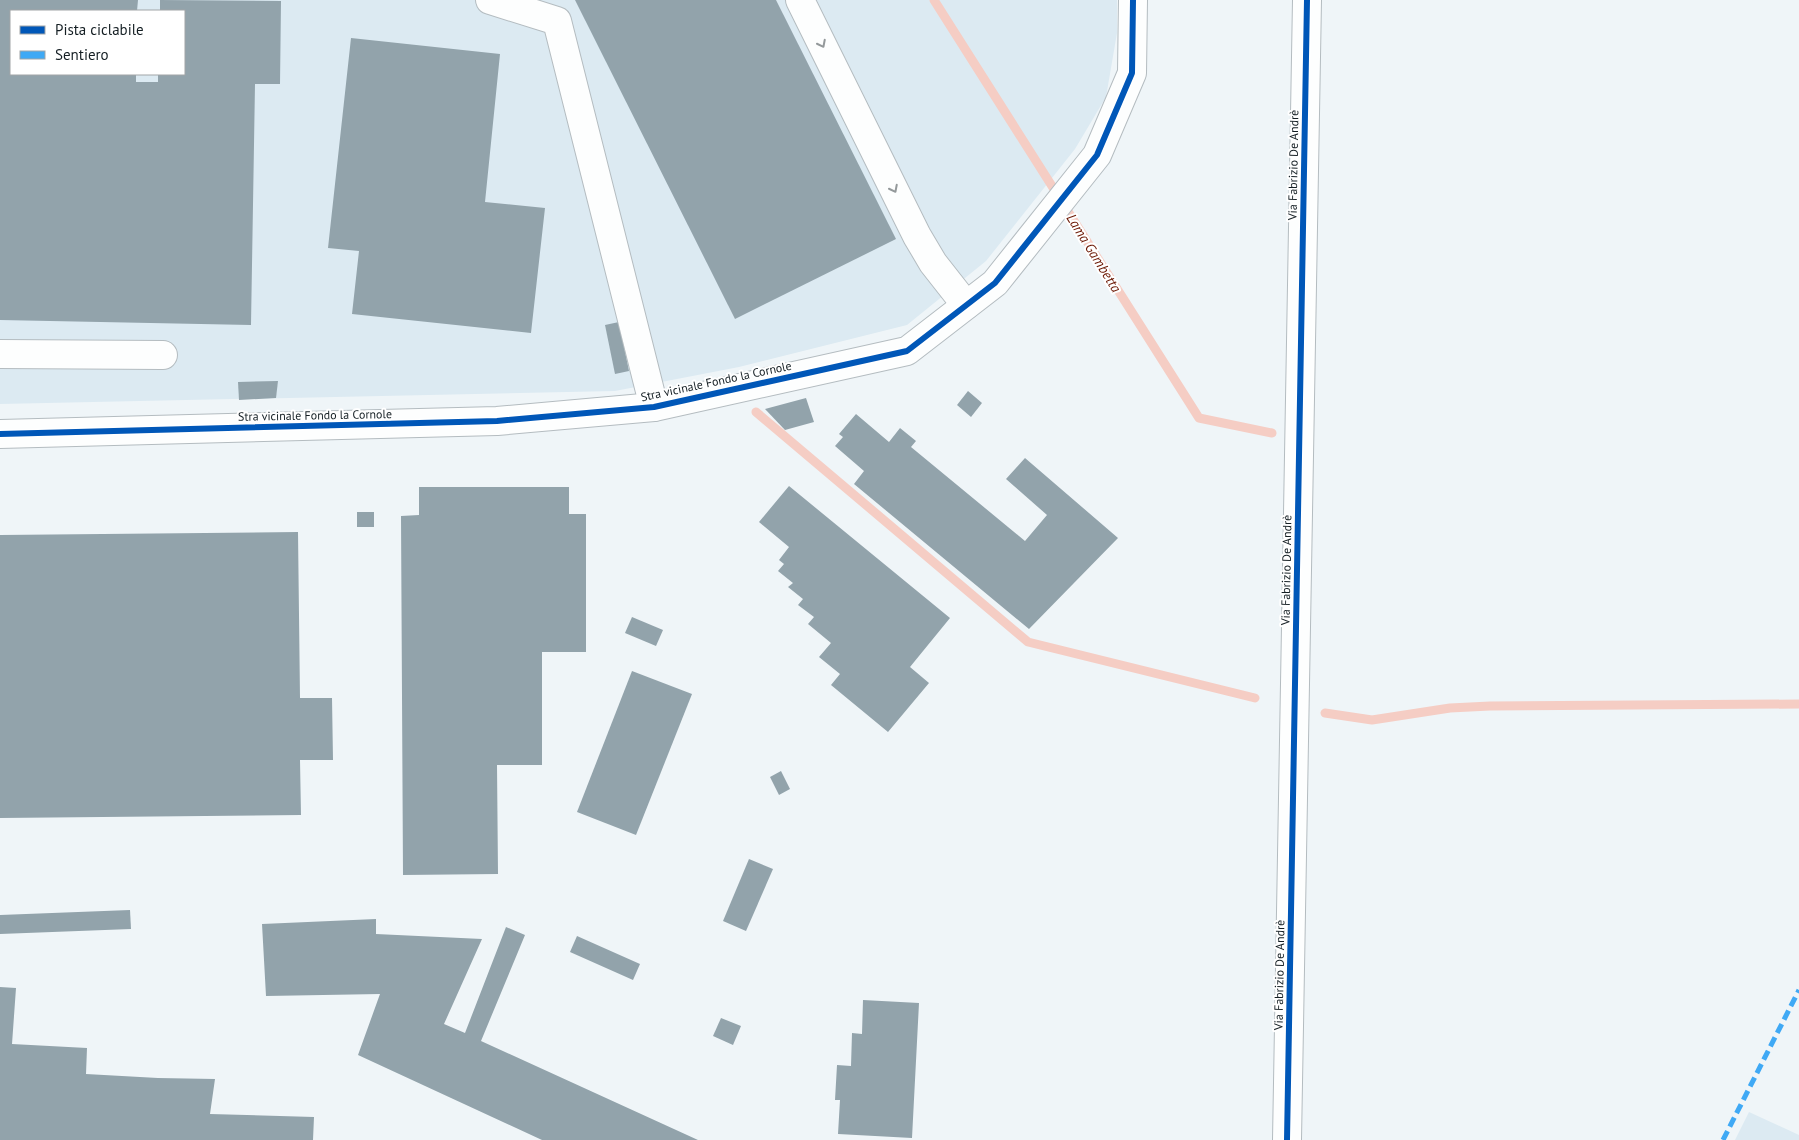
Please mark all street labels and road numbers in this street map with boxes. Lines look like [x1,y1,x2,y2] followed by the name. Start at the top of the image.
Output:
[1285,110,1301,221] street label: Via Fabrizio De Andrè
[639,358,793,404] street label: Stra vicinale Fondo la Cornole
[238,406,392,424] street label: Stra vicinale Fondo la Cornole
[1278,515,1294,626] street label: Via Fabrizio De Andrè
[1271,920,1287,1031] street label: Via Fabrizio De Andrè

